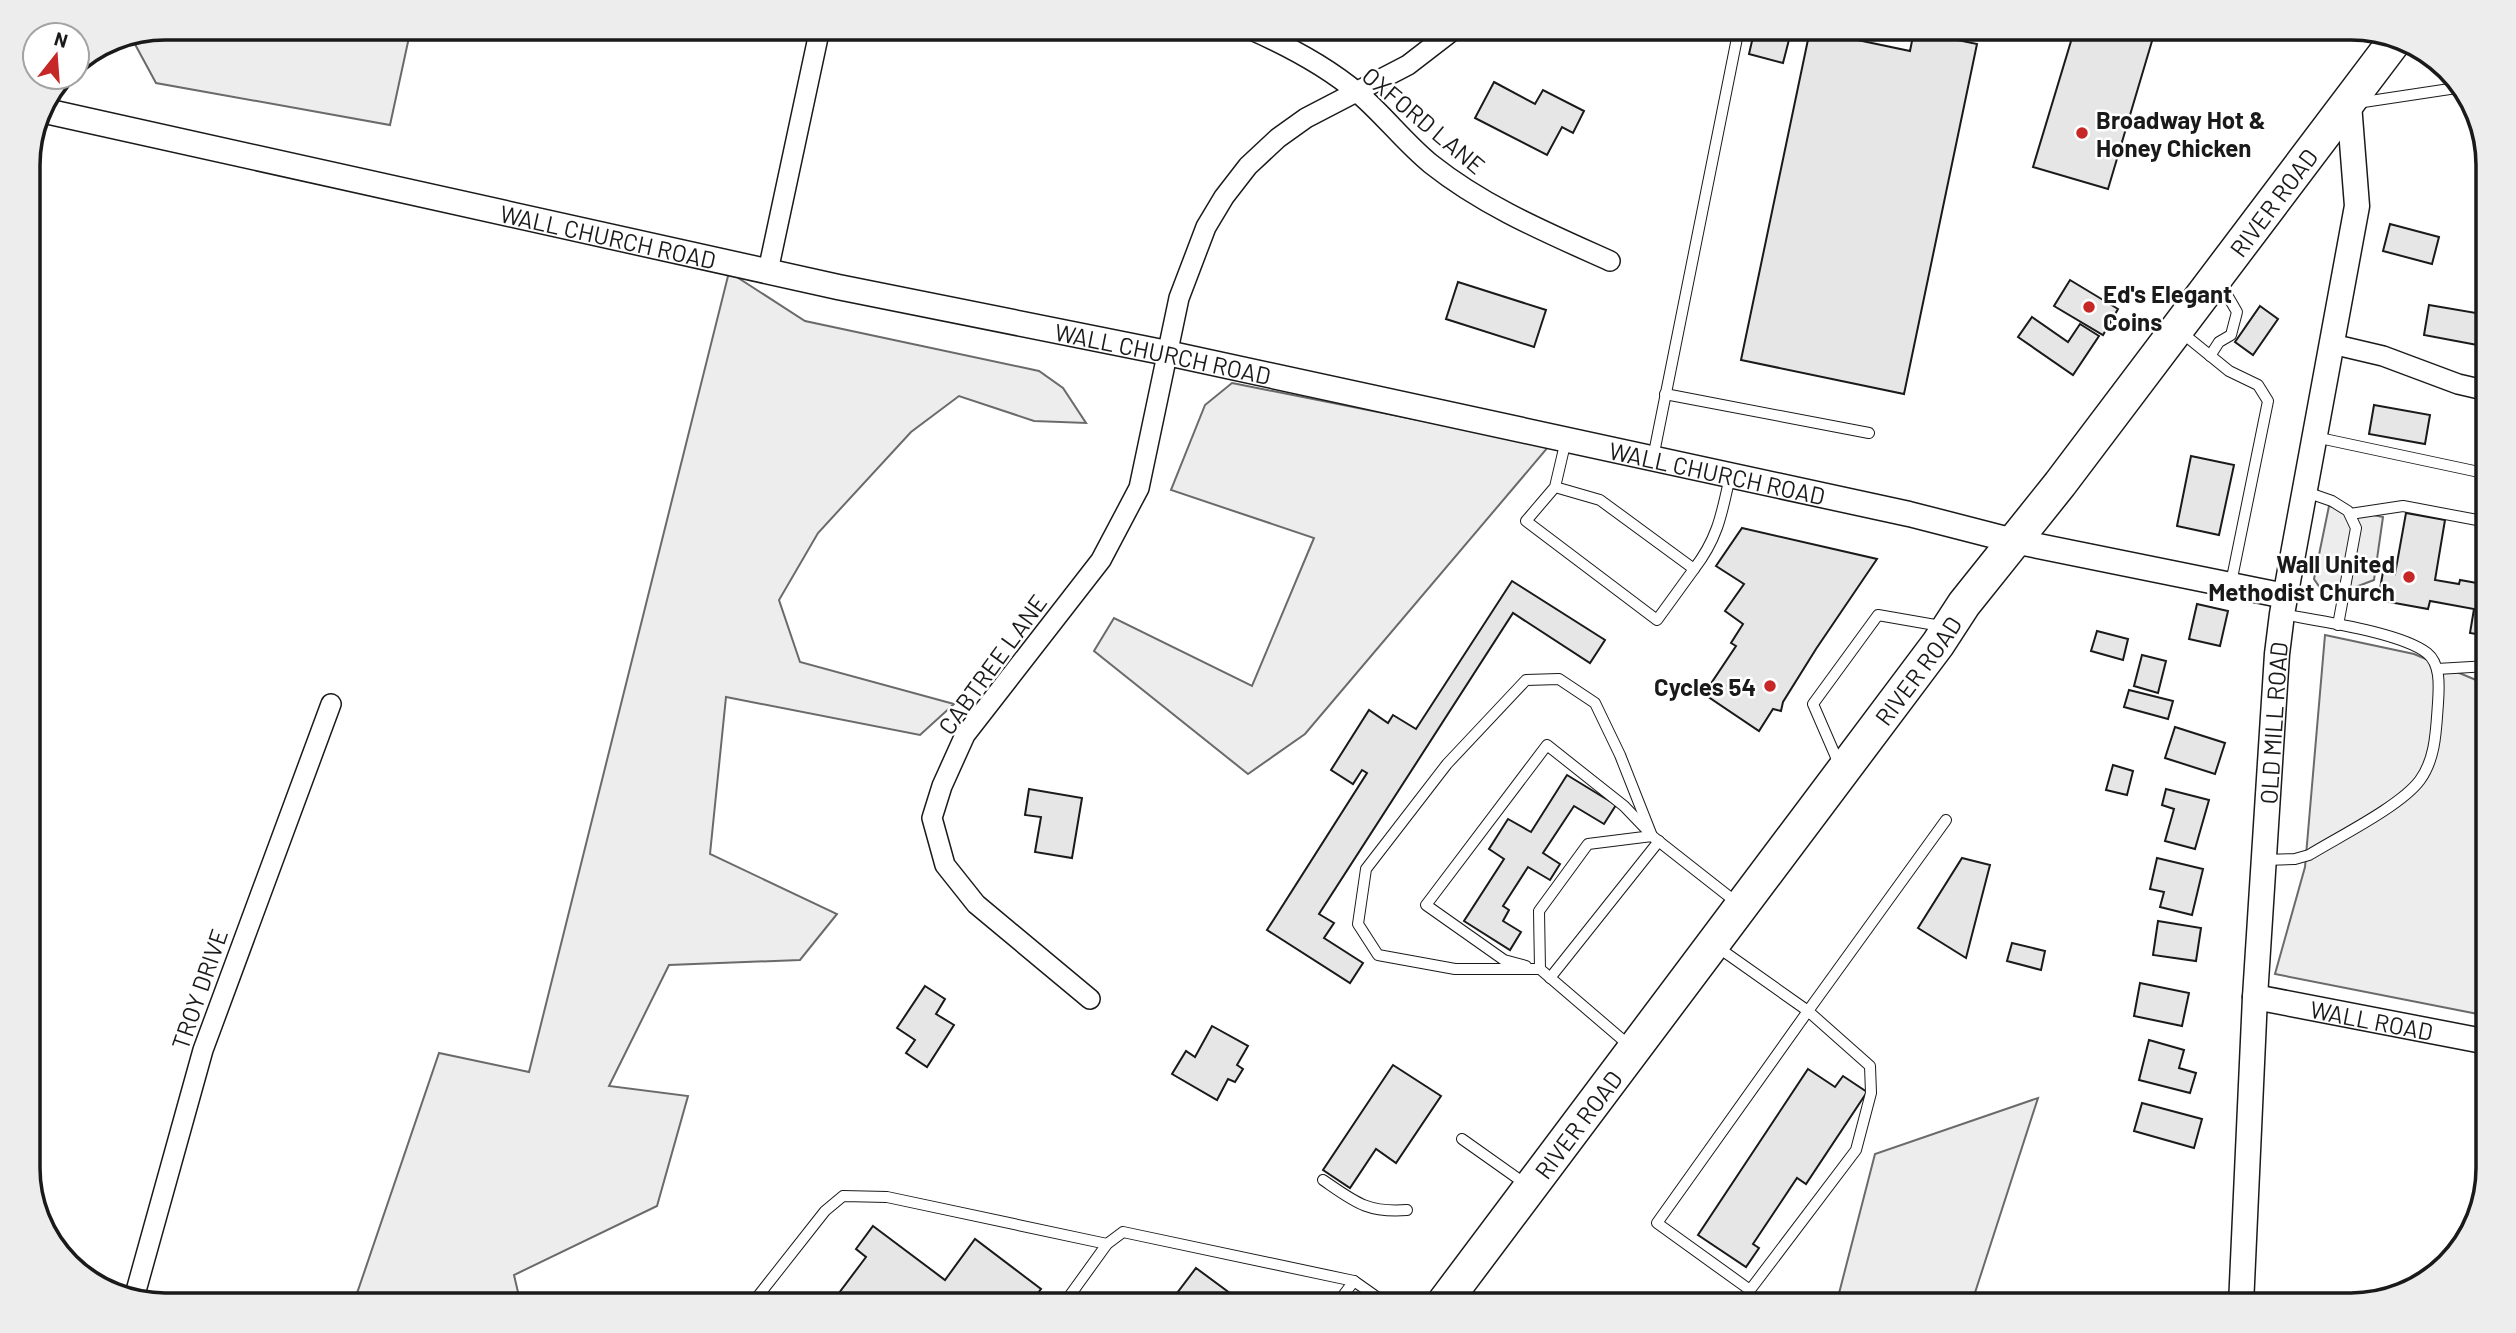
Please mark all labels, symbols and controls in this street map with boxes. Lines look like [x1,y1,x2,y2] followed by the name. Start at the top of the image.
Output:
[21,21,91,91] north arrow
[52,26,71,52] text: N
[1357,60,1491,180] street label: OXFORD LANE
[2096,105,2266,162] place label: Broadway Hot & Honey Chicken
[2074,125,2090,141] marker: Broadway Hot & Honey Chicken
[2223,142,2323,262] street label: RIVER ROAD
[498,198,719,274] street label: WALL CHURCH ROAD
[2103,279,2232,336] place label: Ed's Elegant Coins
[2081,299,2097,315] marker: Ed's Elegant Coins
[1052,316,1274,390] street label: WALL CHURCH ROAD
[1607,435,1828,510] street label: WALL CHURCH ROAD
[2208,549,2395,606] place label: Wall United Methodist Church
[2401,569,2417,585] marker: Wall United Methodist Church
[932,588,1052,740] street label: CABTREE LANE
[1868,611,1967,731] street label: RIVER ROAD
[2253,640,2293,805] street label: OLD MILL ROAD
[1654,672,1756,701] place label: Cycles 54
[1762,678,1778,694] marker: Cycles 54
[165,925,233,1053] street label: TROY DRIVE
[2308,994,2436,1046] street label: WALL ROAD
[1528,1064,1628,1184] street label: RIVER ROAD

